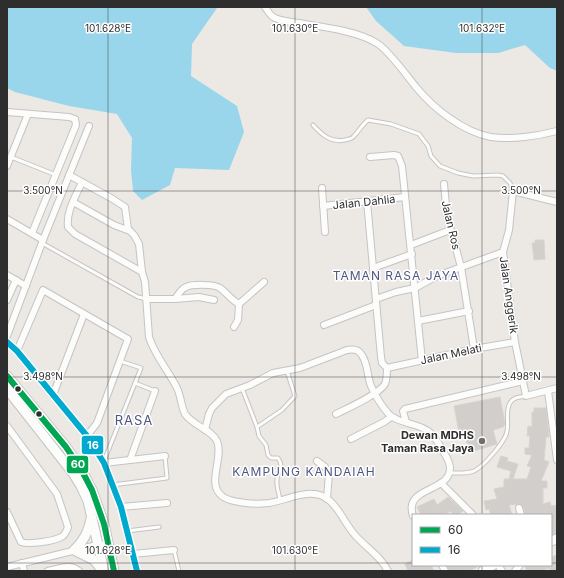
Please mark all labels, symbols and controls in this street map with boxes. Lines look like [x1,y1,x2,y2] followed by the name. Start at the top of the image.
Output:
[85,22,131,34] text: 101.628°E
[272,22,318,34] text: 101.630°E
[459,22,505,34] text: 101.632°E
[23,184,63,196] text: 3.500°N
[501,184,541,196] text: 3.500°N
[332,192,396,212] street label: Jalan Dahlia
[439,199,464,251] street label: Jalan Ros
[497,255,521,335] street label: Jalan Anggerik
[333,268,459,283] district label: TAMAN RASA JAYA
[419,341,483,367] street label: Jalan Melati
[23,370,63,382] text: 3.498°N
[501,370,541,382] text: 3.498°N
[13,384,23,394] unlabelled marker
[34,409,44,419] unlabelled marker
[115,412,153,428] district label: RASA
[381,428,474,455] place label: Dewan MDHS Taman Rasa Jaya
[81,435,104,455] line badge: 16
[477,436,487,446] marker: Dewan MDHS Taman Rasa Jaya
[87,438,99,452] text: 16
[66,455,89,474] line badge: 60
[71,457,85,471] text: 60
[232,464,376,479] district label: KAMPUNG KANDAIAH
[412,514,552,566] legend
[448,522,463,537] text: 60
[448,542,460,557] text: 16
[85,544,131,556] text: 101.628°E
[272,544,318,556] text: 101.630°E

